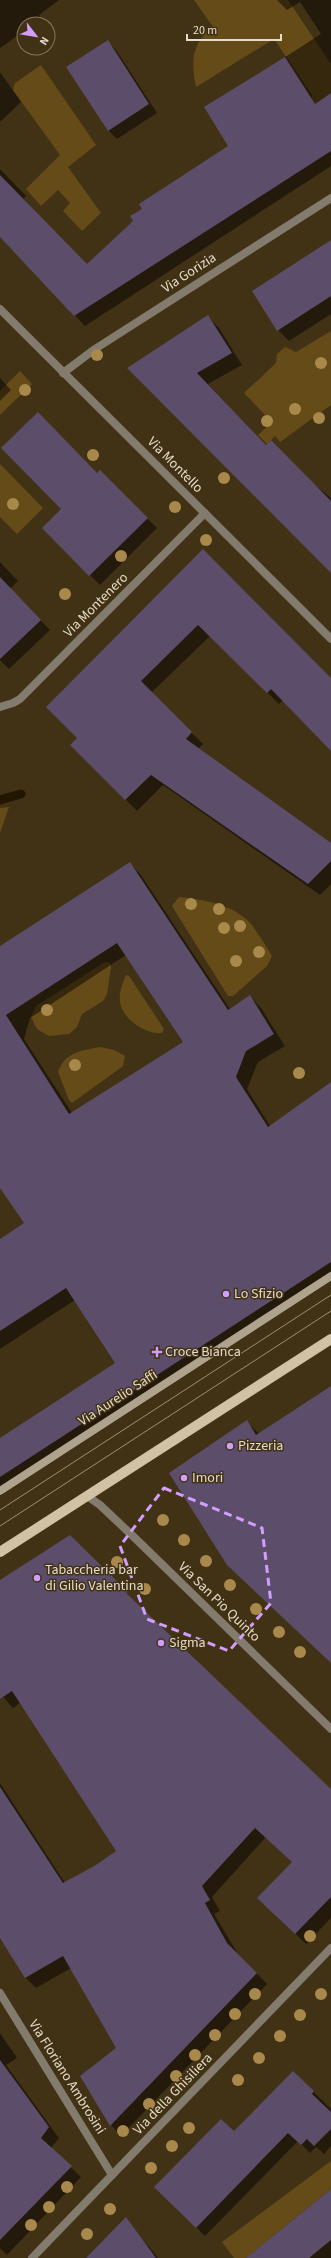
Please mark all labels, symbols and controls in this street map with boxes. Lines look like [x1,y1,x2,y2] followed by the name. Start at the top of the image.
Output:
[16,16,56,56] north arrow
[187,16,281,42] scale bar
[193,22,217,39] text: 20 m
[36,34,52,48] text: N
[158,248,220,298] street label: Via Gorizia
[142,432,208,498] street label: Via Montello
[59,568,133,642] street label: Via Montenero
[234,1284,283,1304] place label: Lo Sfizio
[221,1289,231,1299] marker: Lo Sfizio
[165,1342,241,1362] place label: Croce Bianca
[152,1347,162,1357] marker: Croce Bianca
[74,1365,162,1431] street label: Via Aurelio Saffi
[238,1436,283,1456] place label: Pizzeria
[225,1441,235,1451] marker: Pizzeria
[192,1468,223,1488] place label: Imori
[179,1473,189,1483] marker: Imori
[173,1558,265,1646] street label: Via San Pio Quinto
[45,1560,144,1596] place label: Tabaccheria bar di Gilio Valentina
[32,1573,42,1583] marker: Tabaccheria bar di Gilio Valentina
[169,1633,206,1653] place label: Sigma
[156,1638,166,1648] marker: Sigma
[24,2016,110,2138] street label: Via Floriano Ambrosini
[129,2049,217,2139] street label: Via della Ghisiliera

